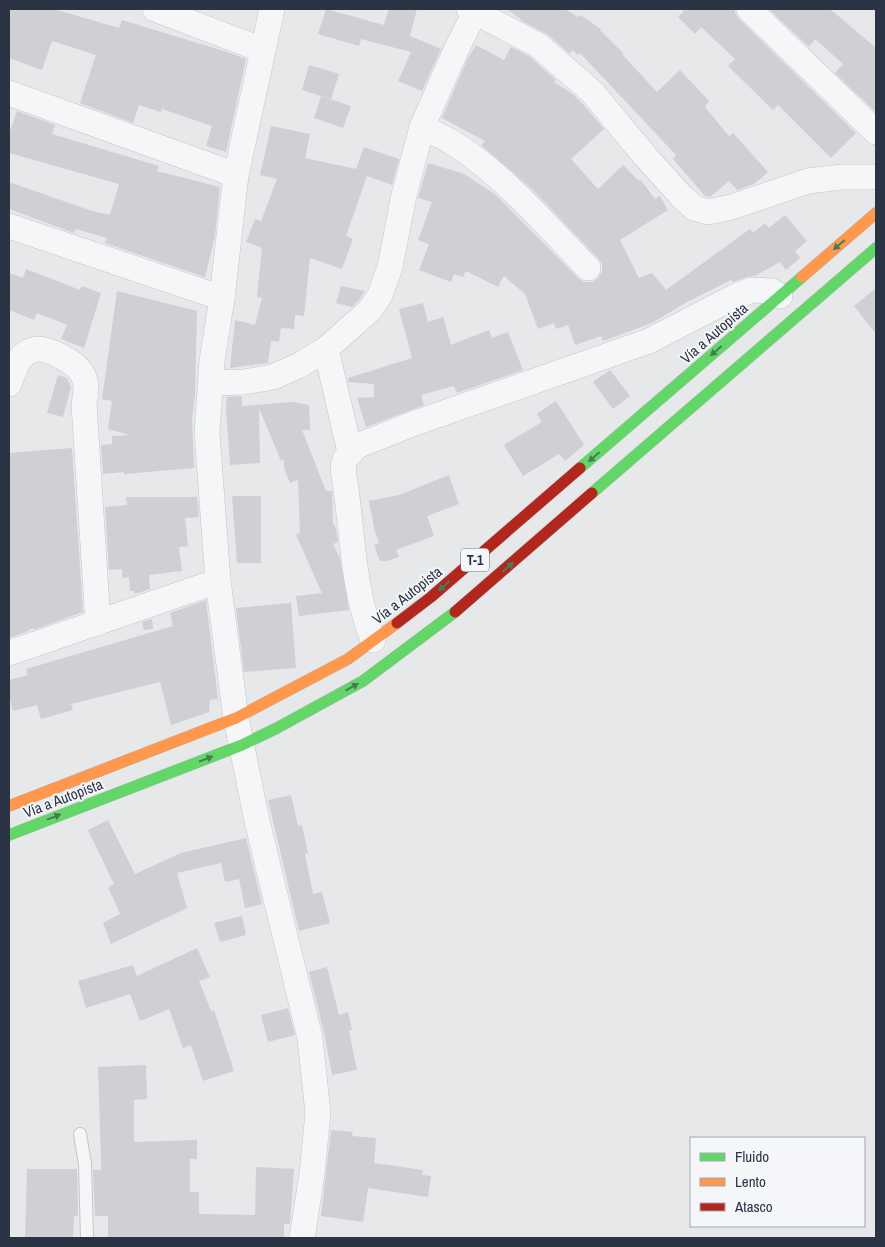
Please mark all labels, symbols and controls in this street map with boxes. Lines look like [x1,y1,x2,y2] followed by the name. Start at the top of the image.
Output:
[834,239,846,251] one-way arrow
[676,298,752,368] street label: Vía a Autopista
[711,345,723,357] one-way arrow
[587,452,600,463] one-way arrow
[461,548,489,572] road number: T-1
[368,561,446,629] street label: Vía a Autopista
[501,561,513,573] one-way arrow
[438,581,451,592] one-way arrow
[344,683,359,691] one-way arrow
[199,755,214,763] one-way arrow
[20,773,106,823] street label: Vía a Autopista
[47,813,62,821] one-way arrow
[690,1137,865,1227] legend
[735,1146,769,1167] text: Fluido
[735,1171,766,1192] text: Lento
[734,1196,773,1217] text: Atasco

